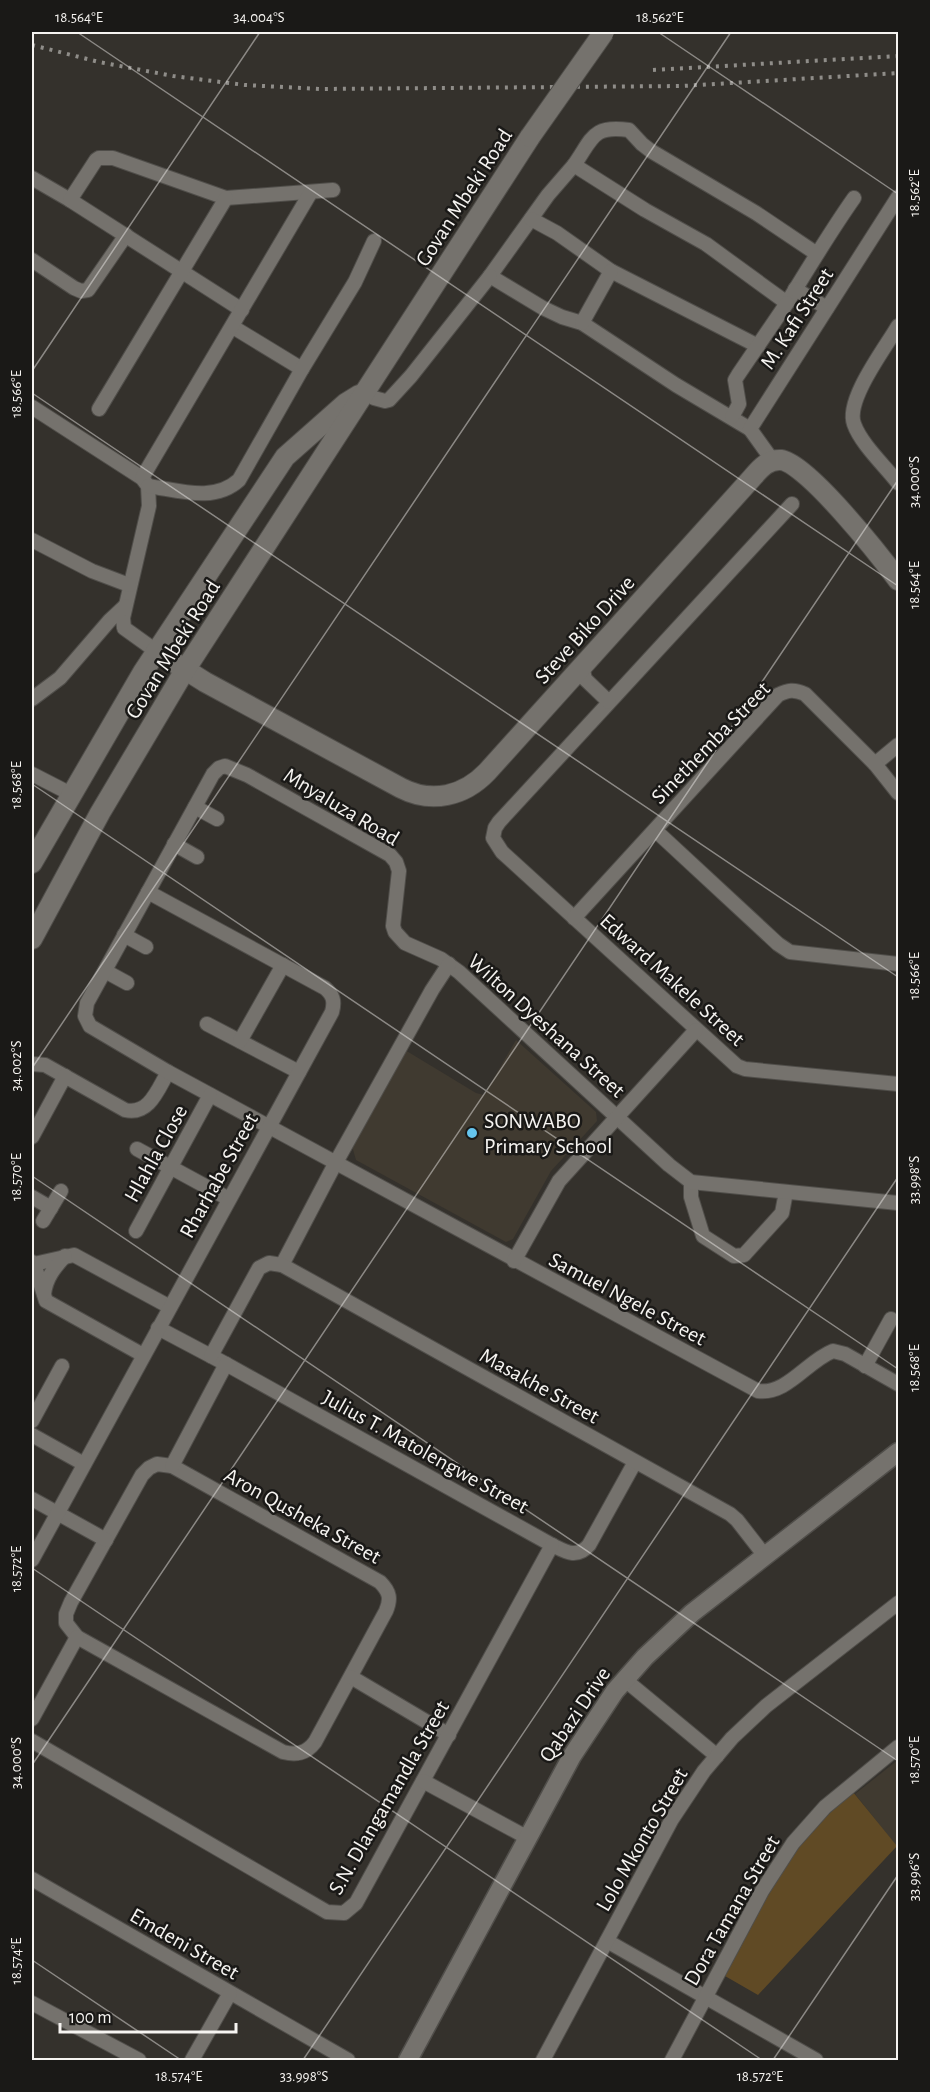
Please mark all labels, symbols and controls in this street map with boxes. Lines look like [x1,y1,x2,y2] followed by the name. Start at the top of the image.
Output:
[55,10,103,25] text: 18.564°E
[233,10,285,25] text: 34.004°S
[636,10,684,25] text: 18.562°E
[411,125,516,270] street label: Govan Mbeki Road
[907,169,922,217] text: 18.562°E
[756,264,837,373] street label: M. Kafi Street
[9,370,24,418] text: 18.566°E
[907,456,922,508] text: 34.000°S
[907,561,922,609] text: 18.564°E
[531,571,639,688] street label: Steve Biko Drive
[121,576,224,723] street label: Govan Mbeki Road
[647,677,774,808] street label: Sinethemba Street
[9,761,24,809] text: 18.568°E
[280,764,403,850] street label: Mnyaluza Road
[596,909,749,1050] street label: Edward Makele Street
[464,950,629,1102] street label: Wilton Dyeshana Street
[907,952,922,1000] text: 18.566°E
[9,1041,24,1091] text: 34.002°S
[120,1101,191,1206] street label: Hlahla Close
[176,1109,262,1242] street label: Rharhabe Street
[484,1110,612,1157] place label: SONWABO Primary School
[465,1126,479,1140] marker: SONWABO Primary School
[9,1153,24,1201] text: 18.570°E
[907,1156,922,1204] text: 33.998°S
[545,1248,710,1349] street label: Samuel Ngele Street
[476,1344,603,1428] street label: Masakhe Street
[907,1344,922,1392] text: 18.568°E
[319,1386,532,1518] street label: Julius T. Matolengwe Street
[221,1464,385,1568] street label: Aron Qusheka Street
[9,1546,24,1592] text: 18.572°E
[535,1663,615,1766] street label: Qabazi Drive
[324,1697,453,1898] street label: S.N. Dlangamandla Street
[907,1736,922,1784] text: 18.570°E
[9,1737,24,1789] text: 34.000°S
[592,1764,692,1915] street label: Lolo Mkonto Street
[680,1832,784,1989] street label: Dora Tamana Street
[907,1853,922,1901] text: 33.996°S
[126,1904,243,1984] street label: Emdeni Street
[9,1937,24,1985] text: 18.574°E
[60,1996,236,2034] scale bar
[69,2009,112,2027] text: 100 m
[155,2069,203,2084] text: 18.574°E
[280,2069,328,2084] text: 33.998°S
[737,2069,783,2084] text: 18.572°E

